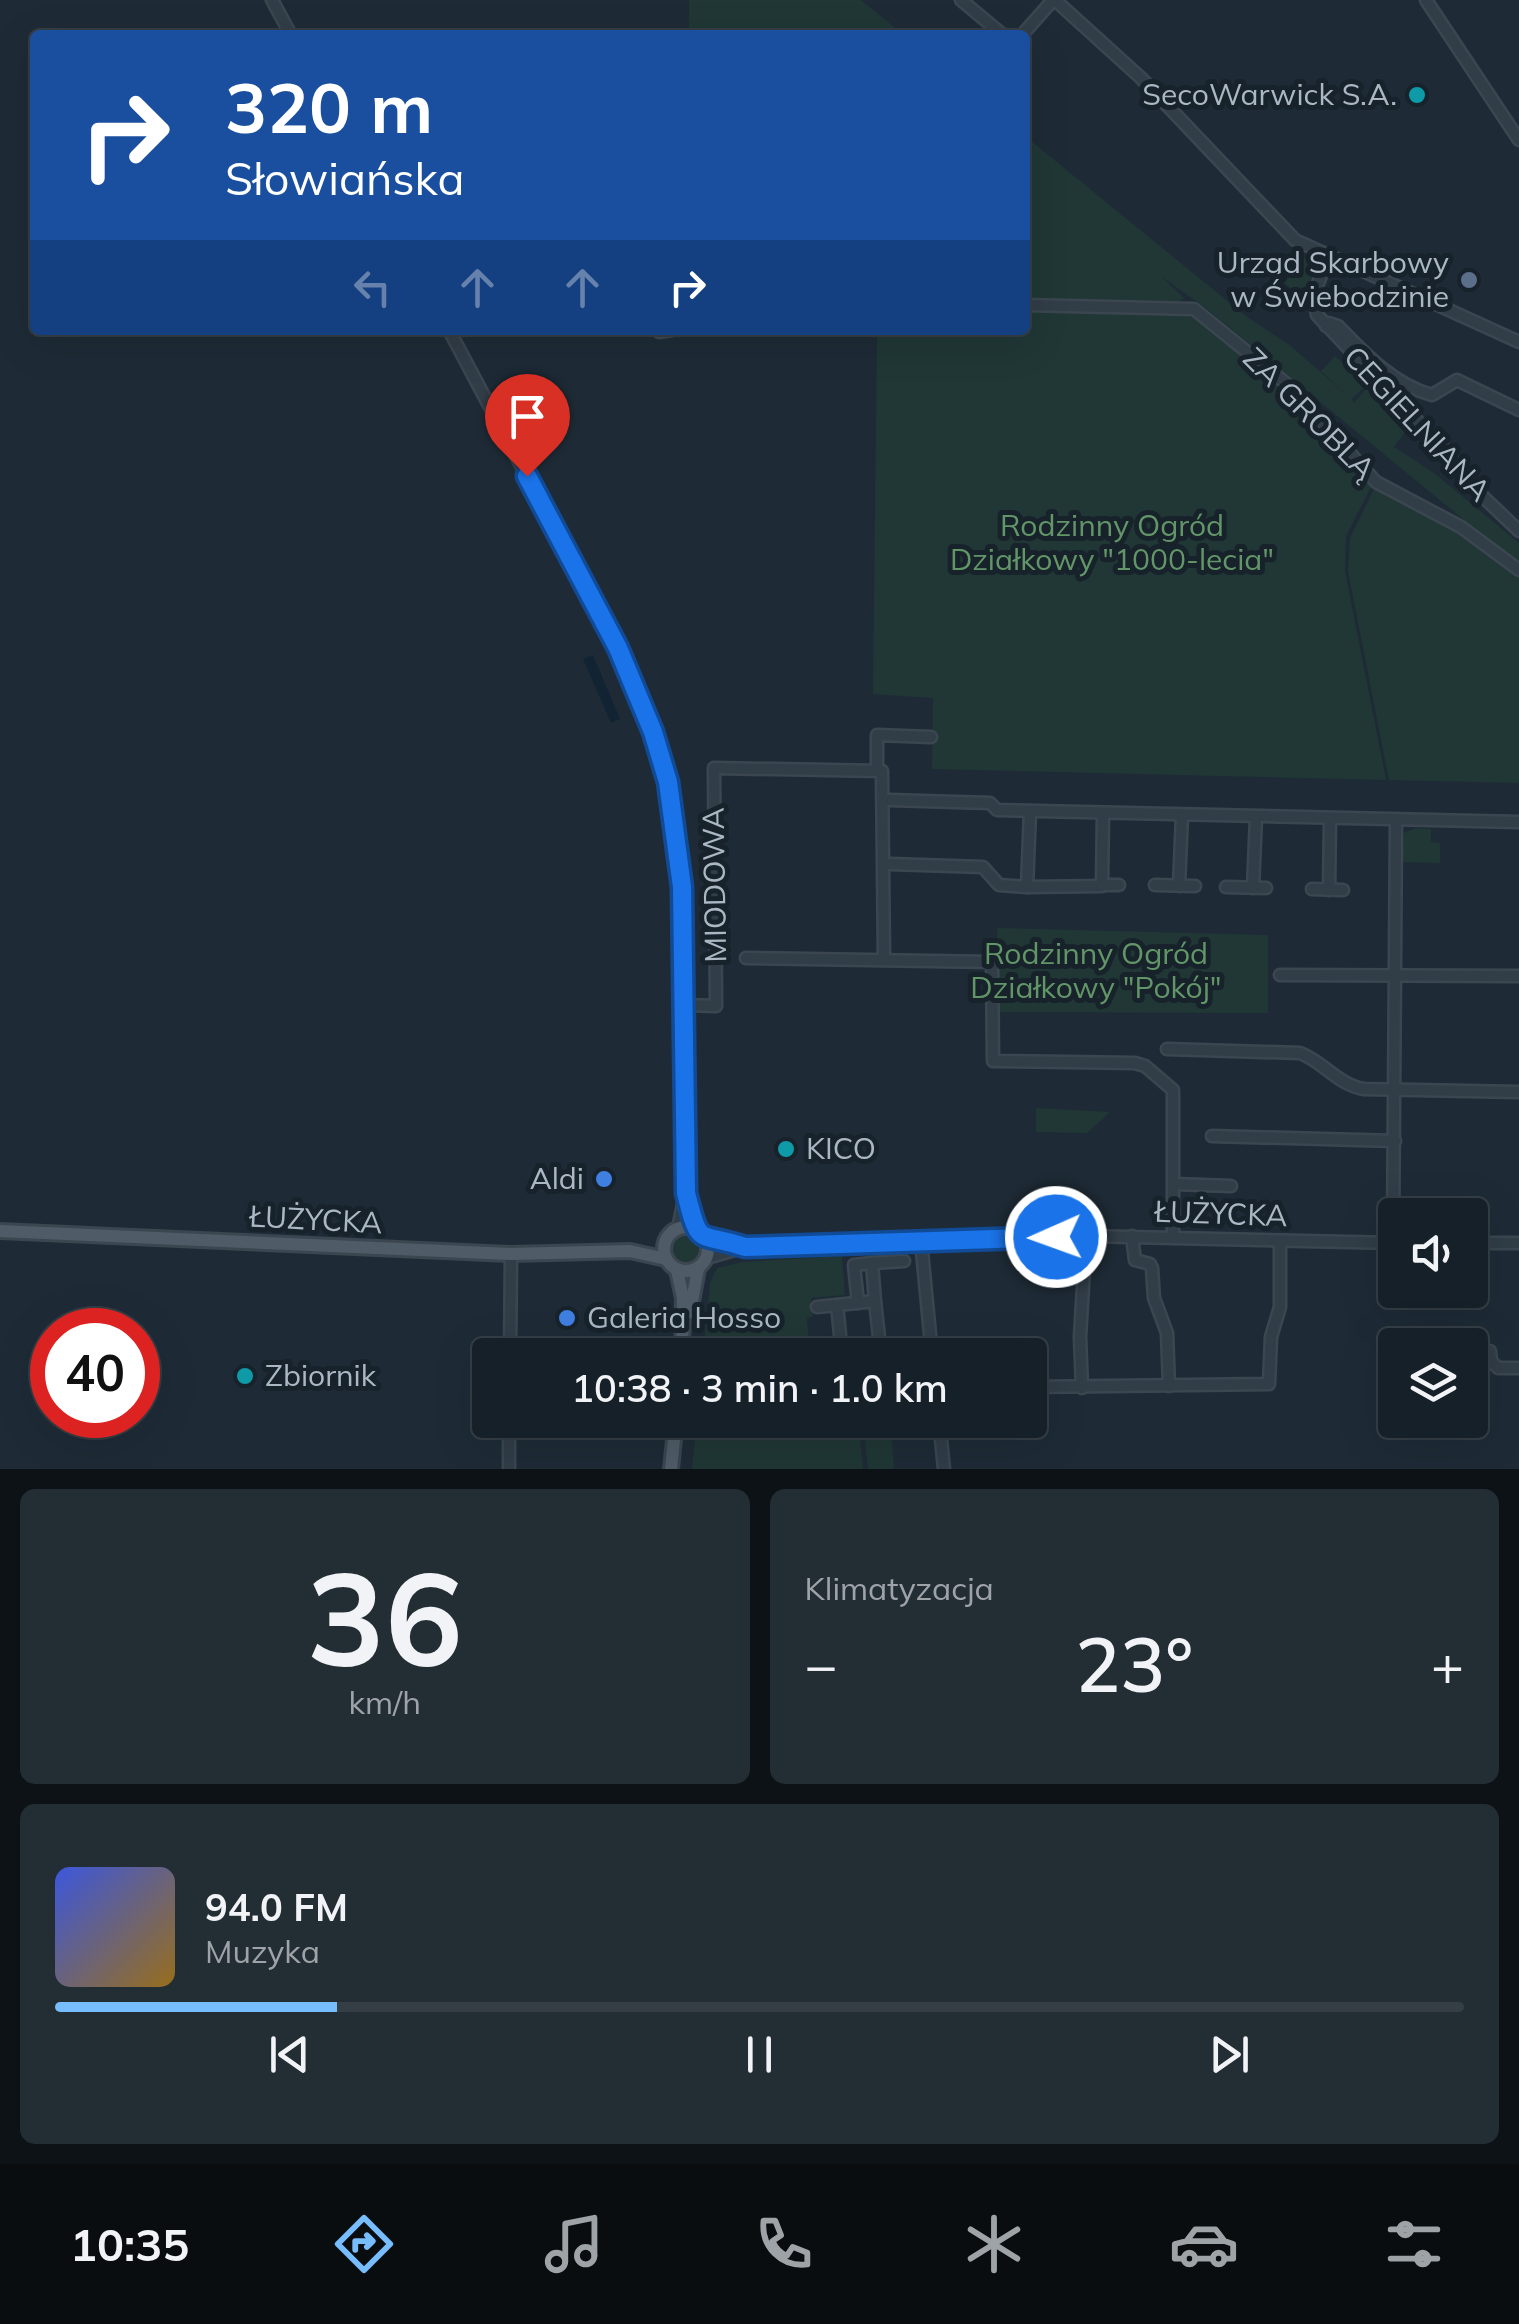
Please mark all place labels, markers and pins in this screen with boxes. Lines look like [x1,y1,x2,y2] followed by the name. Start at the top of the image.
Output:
[1142,75,1397,113] place label: SecoWarwick S.A.
[1406,84,1428,106] marker: SecoWarwick S.A.
[1217,243,1449,315] place label: Urząd Skarbowy w Świebodzinie
[1458,269,1480,291] marker: Urząd Skarbowy w Świebodzinie
[485,374,570,477] pin
[806,1129,876,1167] place label: KICO
[775,1138,797,1160] marker: KICO
[530,1159,584,1197] place label: Aldi
[593,1168,615,1190] marker: Aldi
[587,1298,781,1336] place label: Galeria Hosso
[556,1307,578,1329] marker: Galeria Hosso
[265,1356,377,1394] place label: Zbiornik
[234,1365,256,1387] marker: Zbiornik

